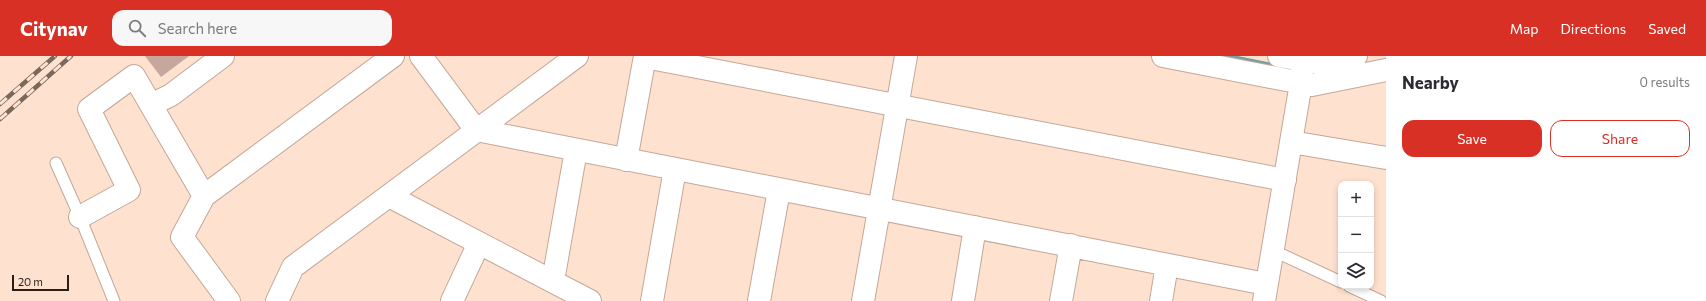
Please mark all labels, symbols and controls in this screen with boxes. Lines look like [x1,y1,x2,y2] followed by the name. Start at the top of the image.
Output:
[112,10,392,46] search box
[20,17,88,40] text: Citynav
[126,17,148,39] icon: search
[158,19,237,37] text: Search here
[1510,20,1539,37] text: Map
[1561,20,1626,37] text: Directions
[1648,20,1686,37] text: Saved
[1402,72,1459,93] text: Nearby
[1639,74,1690,90] text: 0 results
[1402,120,1542,157] button: Save
[1550,120,1690,157] button: Share
[1338,181,1374,289] map controls
[1338,181,1374,217] button: +
[1338,217,1374,253] button: −
[1338,253,1374,289] button: layers
[12,273,69,292] scale bar
[18,275,43,288] text: 20 m

